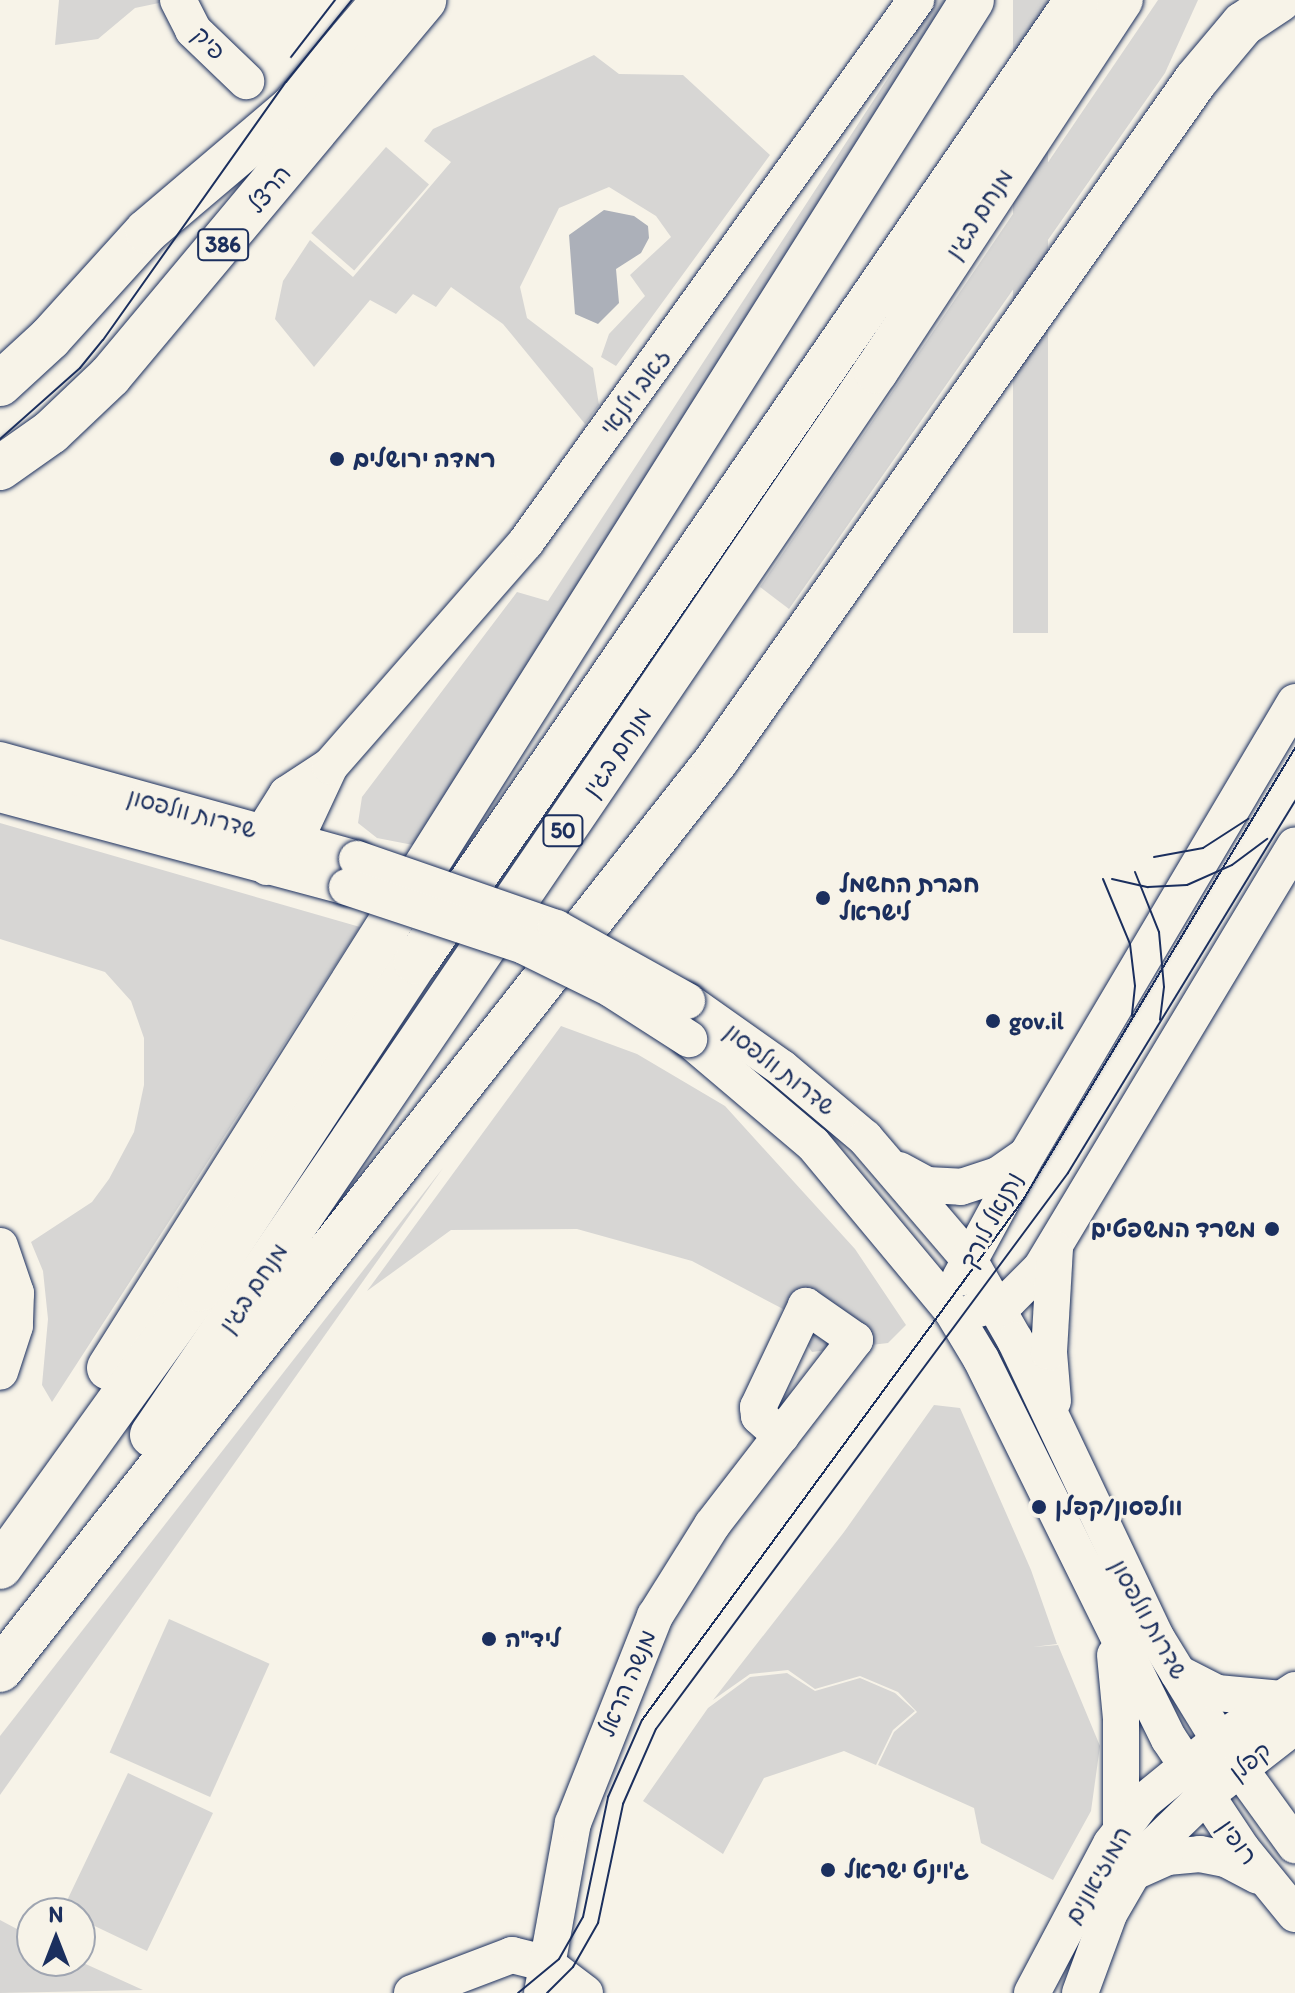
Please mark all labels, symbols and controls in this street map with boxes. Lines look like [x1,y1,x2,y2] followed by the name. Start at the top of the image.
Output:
[186,20,232,66] street label: פיק
[241,159,297,219] street label: הרצל
[939,163,1019,265] street label: מנחם בגין
[197,227,249,263] road number: 386
[594,343,676,441] street label: זאב וילנאי
[353,445,496,473] place label: רמדה ירושלים
[328,450,346,468] marker: רמדה ירושלים
[576,702,658,802] street label: מנחם בגין
[124,782,260,844] street label: שדרות וולפסון
[541,813,585,849] road number: 50
[839,870,980,926] place label: חברת החשמל לישראל
[814,889,832,907] marker: חברת החשמל לישראל
[1009,1007,1064,1035] place label: gov.il
[984,1012,1002,1030] marker: gov.il
[719,1017,841,1121] street label: שדרות וולפסון
[954,1167,1028,1273] street label: נתנאל לורך
[1091,1215,1256,1243] place label: משרד המשפטים
[1263,1220,1281,1238] marker: משרד המשפטים
[212,1238,294,1338] street label: מנחם בגין
[1055,1493,1182,1521] place label: וולפסון/קפלן
[1030,1498,1048,1516] marker: וולפסון/קפלן
[1104,1554,1194,1684] street label: שדרות וולפסון
[505,1625,561,1653] place label: ליד"ה
[592,1625,662,1741] street label: מנשה הראל
[480,1630,498,1648] marker: ליד"ה
[1223,1736,1277,1786] street label: קפלן
[1212,1814,1264,1870] street label: רופין
[1059,1821,1137,1929] street label: המוזיאונים
[844,1856,969,1884] place label: ג'וינט ישראל
[819,1861,837,1879] marker: ג'וינט ישראל
[16,1897,96,1977] north arrow
[49,1901,63,1928] text: N

